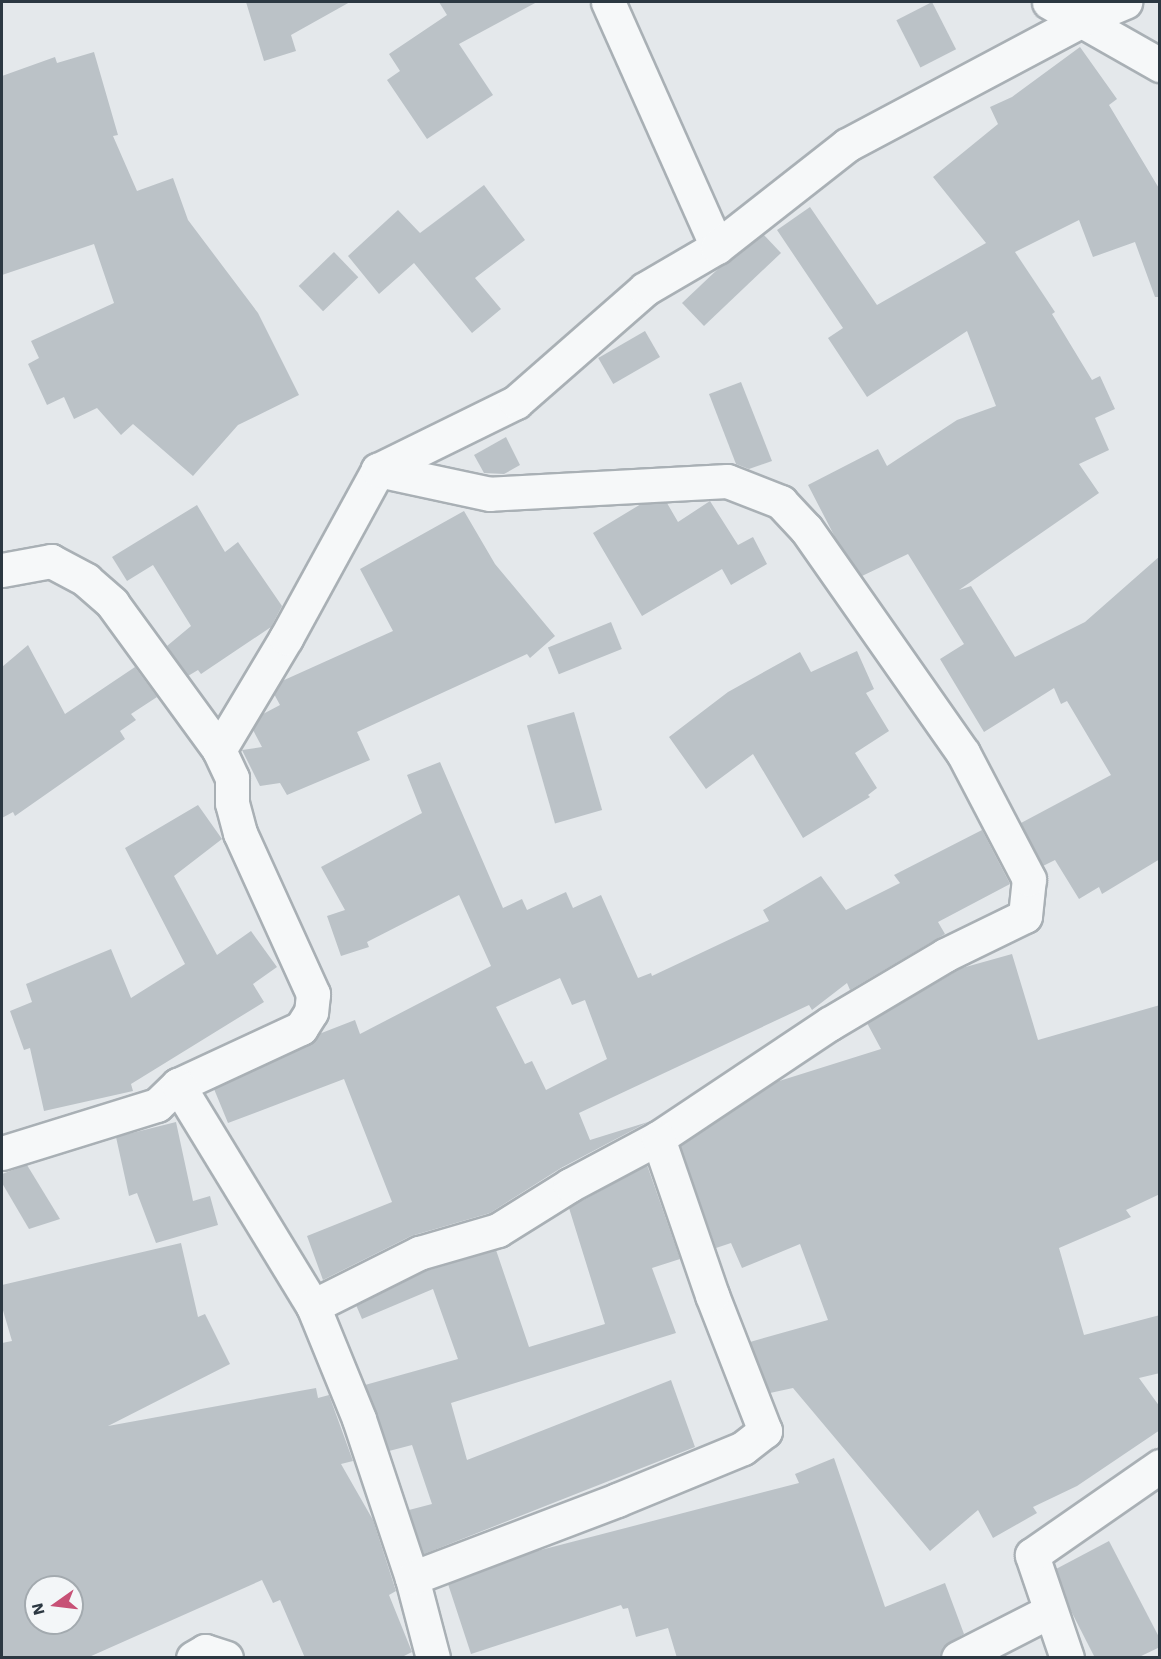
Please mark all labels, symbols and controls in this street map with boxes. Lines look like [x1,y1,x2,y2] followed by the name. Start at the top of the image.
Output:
[24,1575,84,1635] north arrow
[27,1601,49,1617] text: N

